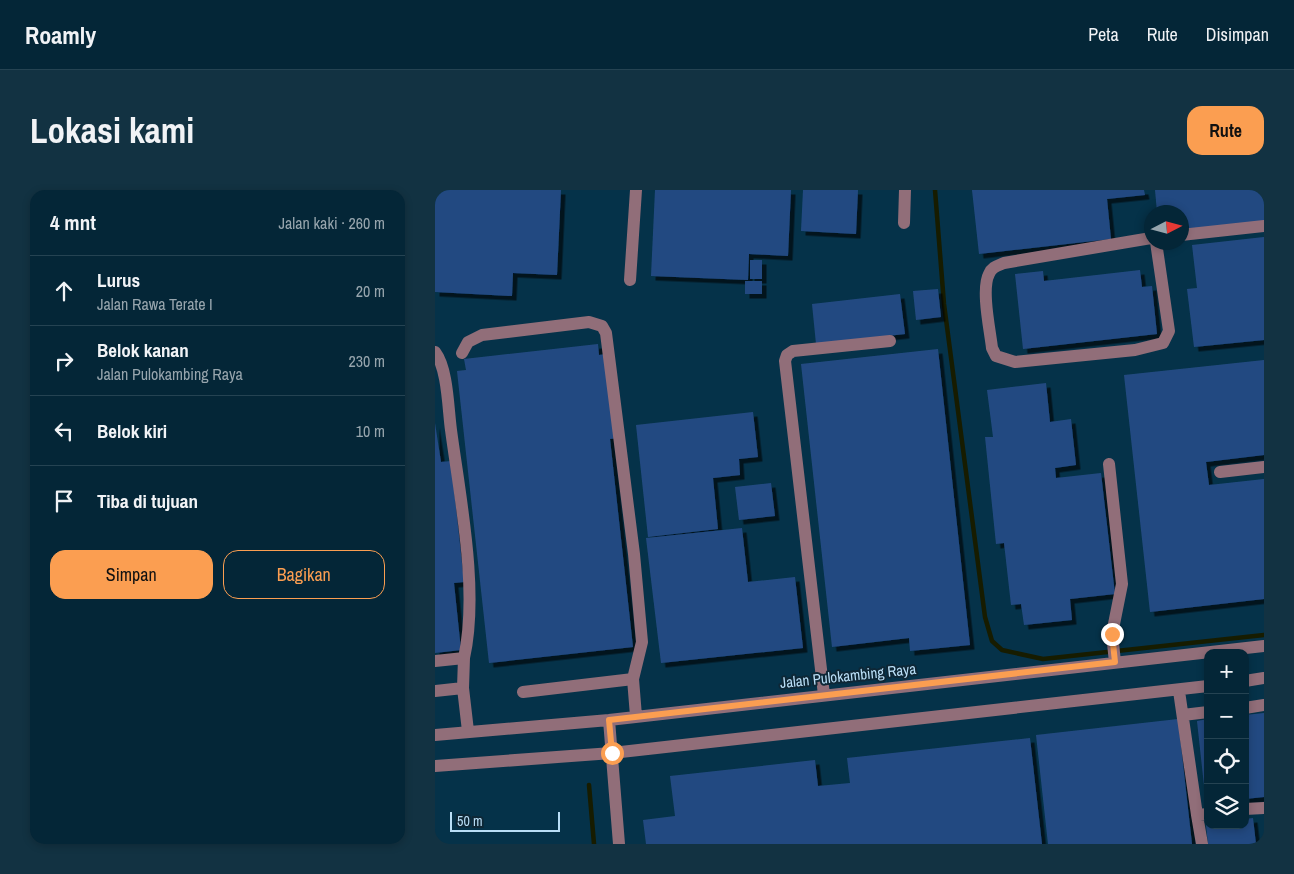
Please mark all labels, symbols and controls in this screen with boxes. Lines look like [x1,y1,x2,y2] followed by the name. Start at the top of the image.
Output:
[25,19,96,51] text: Roamly
[1088,22,1119,47] text: Peta
[1147,22,1178,47] text: Rute
[1206,22,1269,47] text: Disimpan
[1187,106,1264,155] button: Rute
[30,107,194,154] text: Lokasi kami
[1144,205,1189,250] north arrow
[50,208,96,237] text: 4 mnt
[279,212,385,234] text: Jalan kaki · 260 m
[97,267,140,293] text: Lurus
[50,277,78,305] icon: ahead
[356,280,385,302] text: 20 m
[97,293,213,315] text: Jalan Rawa Terate I
[97,337,189,363] text: Belok kanan
[50,347,78,375] icon: right
[349,350,385,372] text: 230 m
[97,363,243,385] text: Jalan Pulokambing Raya
[50,417,78,445] icon: left
[97,418,167,444] text: Belok kiri
[356,420,385,442] text: 10 m
[50,487,78,515] icon: arrive
[97,488,198,514] text: Tiba di tujuan
[50,550,213,599] button: Simpan
[223,550,385,599] button: Bagikan
[1101,623,1124,646] route end
[1204,649,1249,829] map controls
[1204,649,1249,694] button: +
[779,658,917,693] street label: Jalan Pulokambing Raya
[1204,694,1249,739] button: −
[1204,739,1249,784] button: locate
[601,742,624,765] route start
[1204,784,1249,829] button: layers
[450,809,560,832] scale bar
[457,812,483,830] text: 50 m

